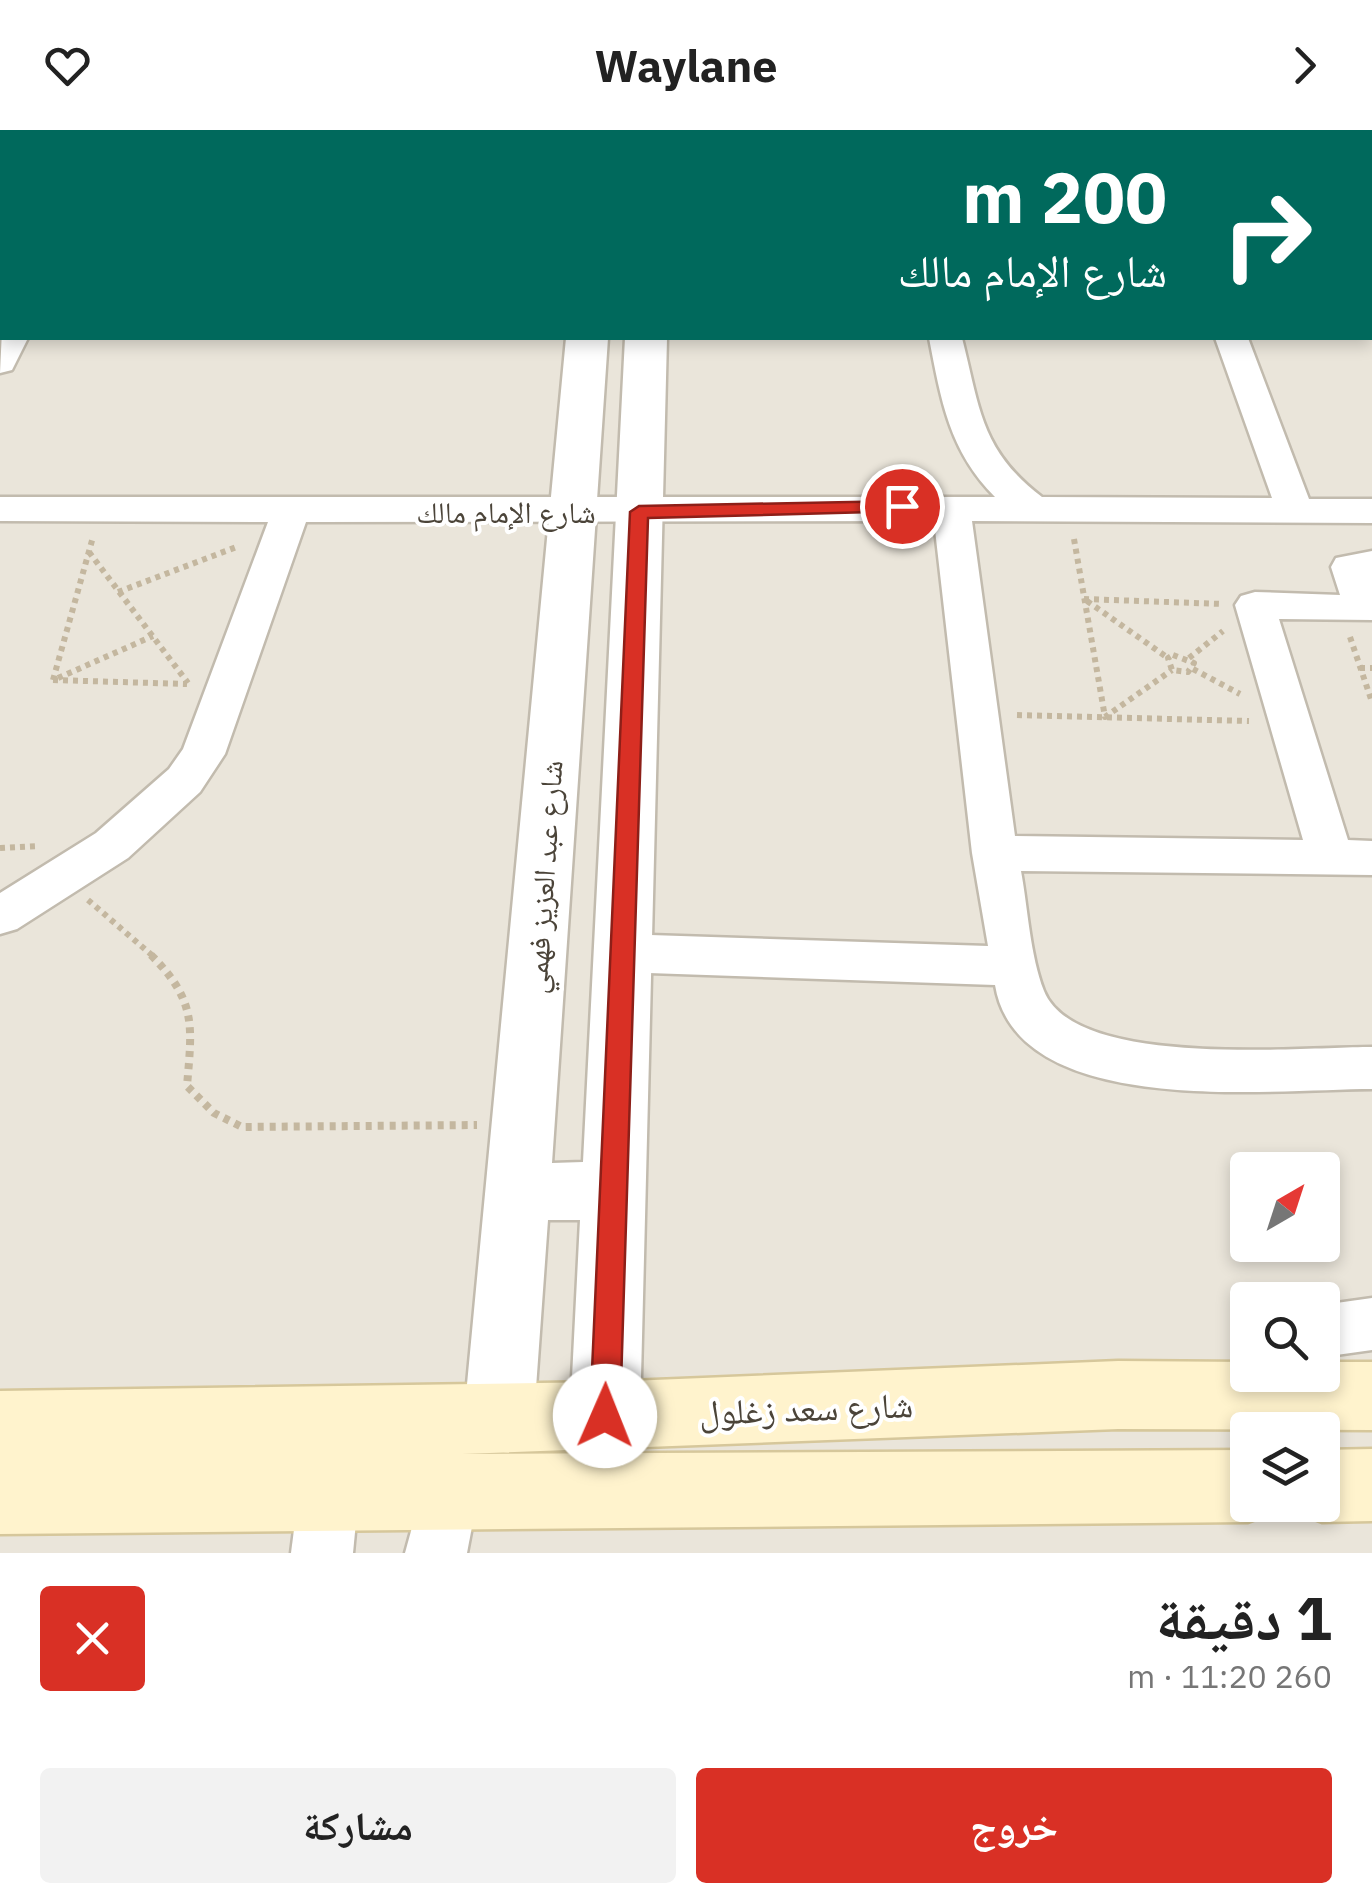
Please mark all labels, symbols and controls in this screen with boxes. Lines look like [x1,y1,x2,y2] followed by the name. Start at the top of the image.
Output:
[595,36,778,94] text: Waylane
[40,38,95,93] icon: heart
[1277,38,1332,93] icon: forward
[962,151,1167,242] text: 200 m
[1202,170,1332,300] icon: right
[898,241,1167,299] text: شارع الإمام مالك
[860,464,945,549] pin
[875,479,930,534] icon: arrive
[416,492,596,532] street label: شارع الإمام مالك
[515,759,576,995] street label: شارع عبد العزيز فهمي
[1230,1152,1340,1262] north arrow
[1230,1152,1340,1522] map controls
[1230,1282,1340,1392] button: search
[553,1364,657,1468] position arrow
[698,1381,914,1435] street label: شارع سعد زغلول
[1230,1412,1340,1522] button: layers
[1156,1578,1332,1657] text: 1 دقيقة
[40,1586,145,1691] button: close
[1127,1655,1332,1697] text: 260 m · 11:20
[40,1768,676,1883] button: مشاركة
[696,1768,1332,1883] button: خروج

